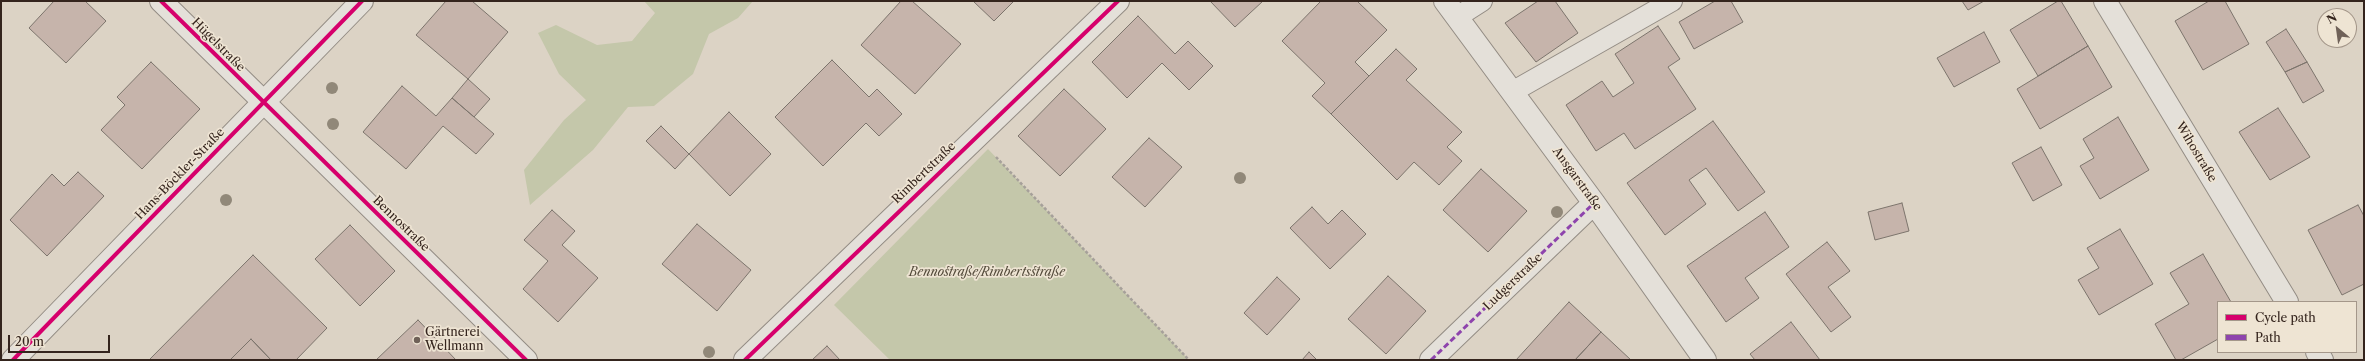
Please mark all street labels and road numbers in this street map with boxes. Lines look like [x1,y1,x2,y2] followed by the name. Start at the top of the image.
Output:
[188,15,248,75] street label: Hügelstraße
[2172,119,2220,185] street label: Wihostraße
[133,125,227,223] street label: Hans-Böckler-Straße
[889,139,959,207] street label: Rimbertstraße
[1549,144,1605,214] street label: Ansgarstraße
[370,193,432,255] street label: Bennostraße
[1481,250,1545,314] street label: Ludgerstraße

